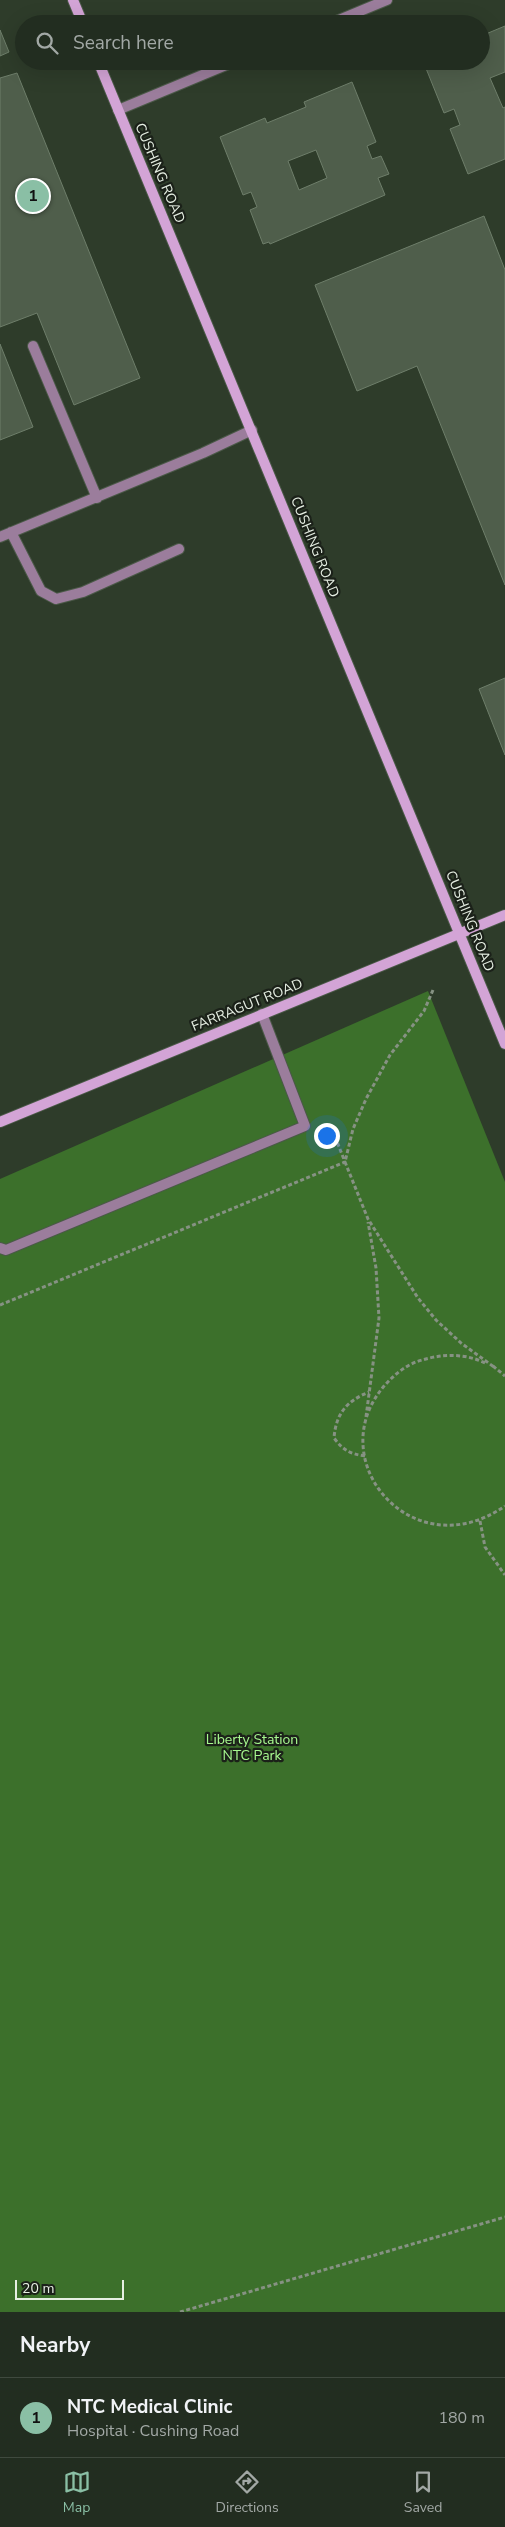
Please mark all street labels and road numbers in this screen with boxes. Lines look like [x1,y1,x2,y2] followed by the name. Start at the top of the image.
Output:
[130,120,190,226] street label: CUSHING ROAD
[286,494,344,600] street label: CUSHING ROAD
[441,868,499,974] street label: CUSHING ROAD
[188,974,306,1036] street label: FARRAGUT ROAD

